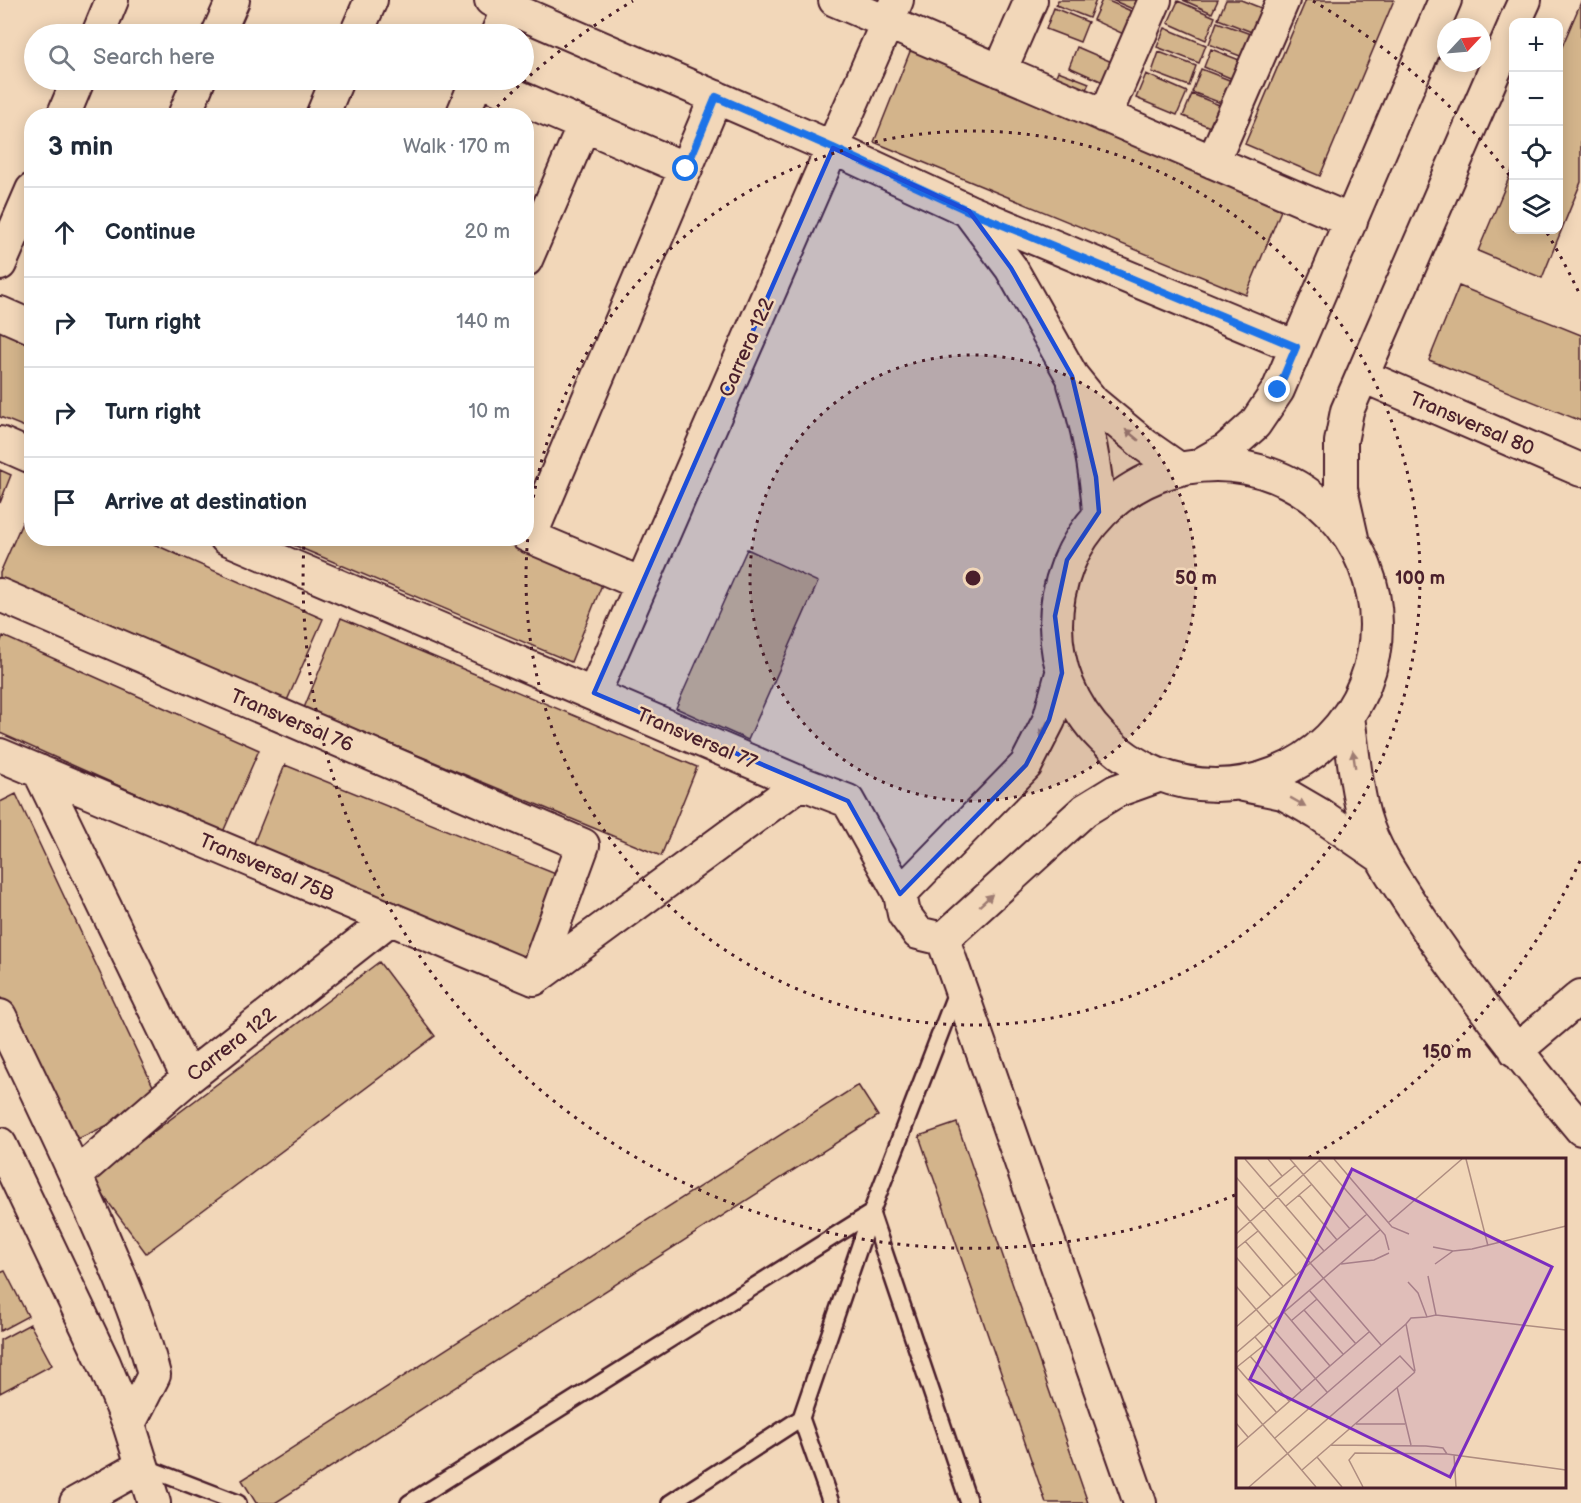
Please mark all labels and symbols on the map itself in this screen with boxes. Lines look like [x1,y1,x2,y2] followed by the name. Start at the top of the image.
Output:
[1437,18,1491,72] north arrow
[672,155,698,181] route start
[714,294,780,401] street label: Carrera 122
[1264,376,1290,402] route end
[1406,387,1538,461] street label: Transversal 80
[1124,429,1140,442] one-way arrow
[963,568,983,588] centre of rings
[1175,568,1217,589] text: 50 m
[1395,568,1445,589] text: 100 m
[226,684,357,758] street label: Transversal 76
[633,703,761,775] street label: Transversal 77
[1040,720,1049,737] one-way arrow
[1349,750,1358,769] one-way arrow
[1290,797,1307,807] one-way arrow
[195,829,338,907] street label: Transversal 75B
[979,893,994,907] one-way arrow
[182,1002,281,1087] street label: Carrera 122
[1422,1042,1472,1063] text: 150 m
[1236,1158,1566,1488] inset map

